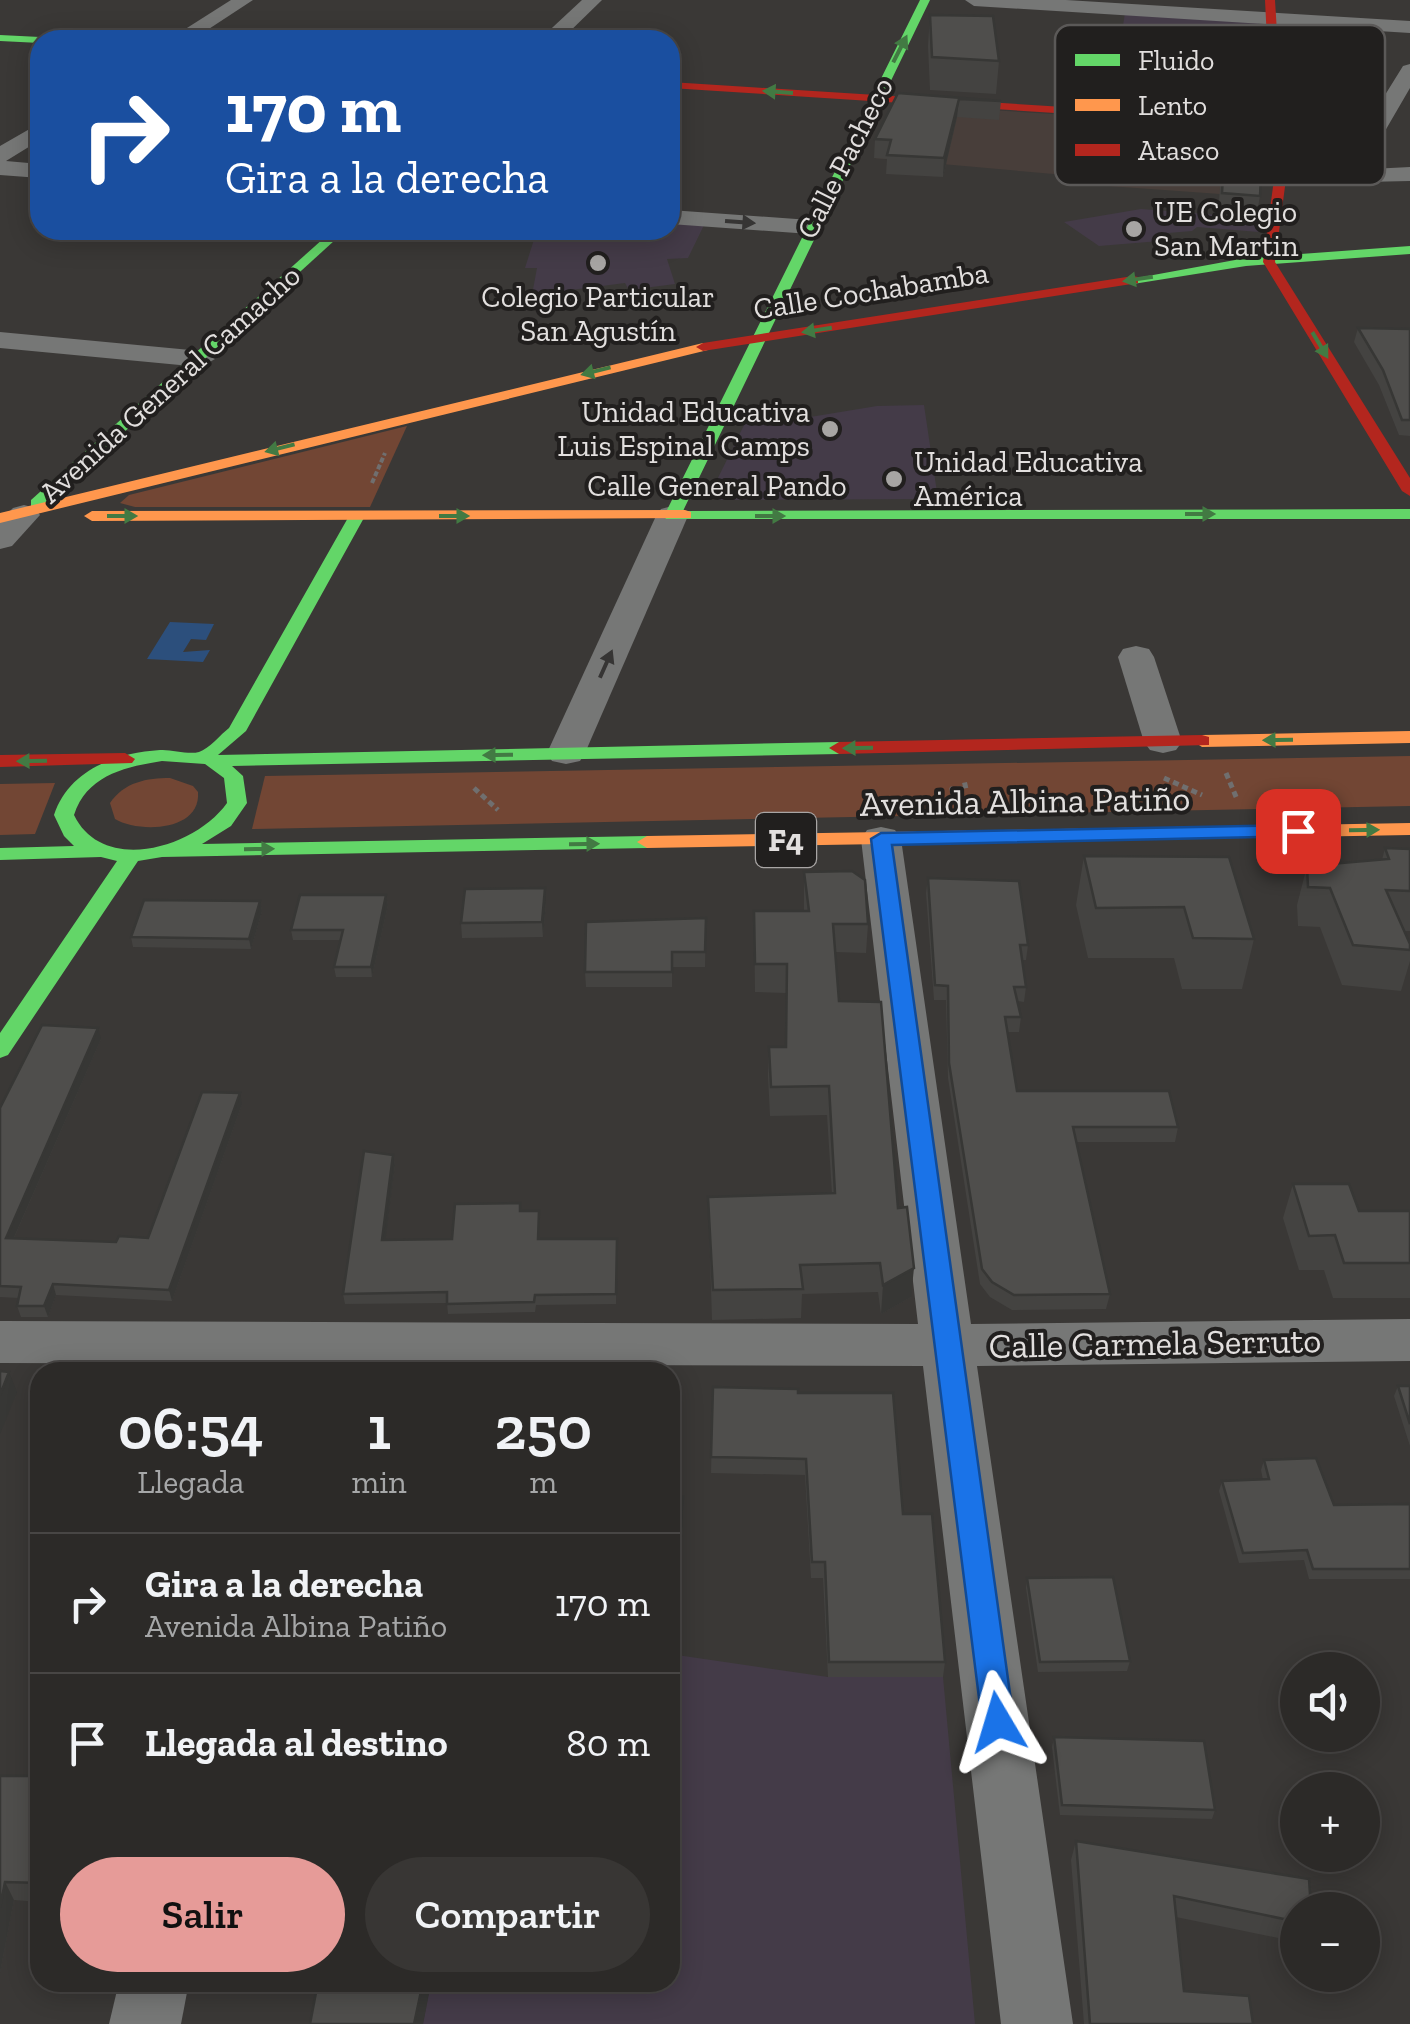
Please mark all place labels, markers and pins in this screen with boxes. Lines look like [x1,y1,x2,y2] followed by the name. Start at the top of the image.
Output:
[1154,194,1298,264] place label: UE Colegio San Martin
[1123,218,1145,240] marker: UE Colegio San Martin
[587,252,609,274] marker: Colegio Particular San Agustín
[481,279,715,349] place label: Colegio Particular San Agustín
[557,394,810,464] place label: Unidad Educativa Luis Espinal Camps
[819,418,841,440] marker: Unidad Educativa Luis Espinal Camps
[914,444,1143,514] place label: Unidad Educativa América
[883,468,905,490] marker: Unidad Educativa América
[1256,789,1341,874] pin

